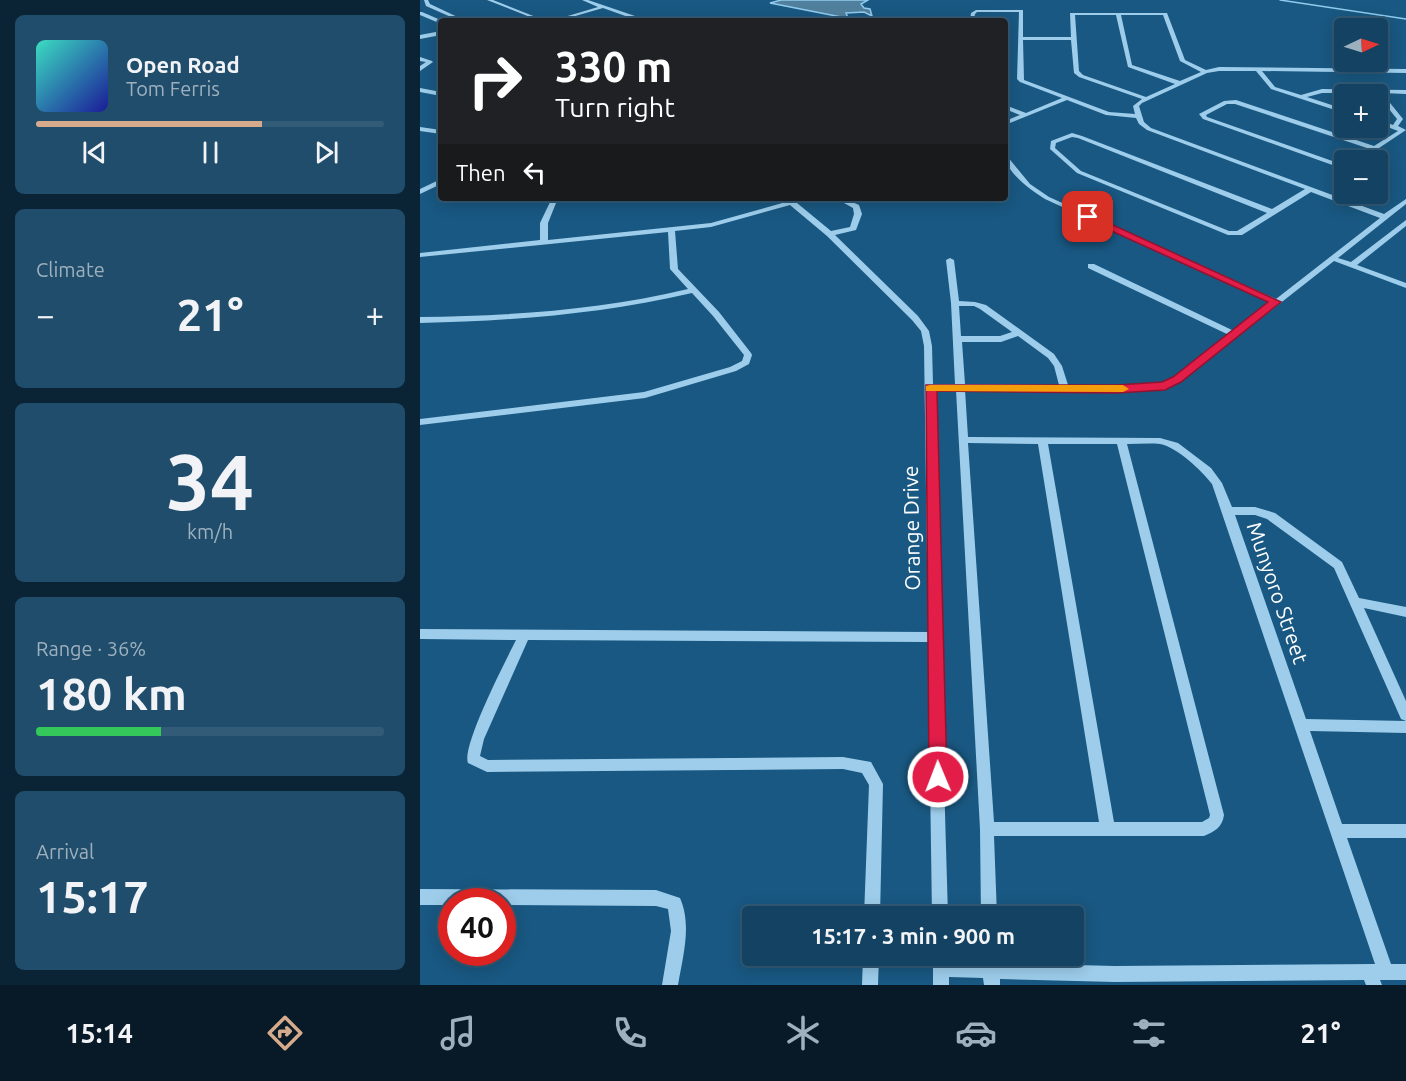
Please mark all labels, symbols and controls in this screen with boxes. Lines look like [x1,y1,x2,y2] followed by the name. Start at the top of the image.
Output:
[1334,18,1388,72] north arrow
[1334,18,1388,204] map controls
[456,42,534,120] icon: right
[555,43,672,90] text: 330 m
[126,52,240,77] text: Open Road
[126,77,220,100] text: Tom Ferris
[1334,84,1388,138] button: +
[555,92,675,122] text: Turn right
[78,136,111,169] icon: previous
[194,136,227,169] icon: pause
[310,136,343,169] icon: next
[1334,150,1388,204] button: −
[518,156,551,189] icon: left
[456,160,506,185] text: Then
[1062,191,1113,242] pin
[1071,200,1104,233] icon: arrive
[36,258,105,281] text: Climate
[177,289,243,340] text: 21°
[36,296,55,333] text: −
[365,296,384,333] text: +
[166,437,254,525] text: 34
[898,465,924,591] street label: Orange Drive
[1242,519,1313,667] street label: Munyoro Street
[187,520,233,543] text: km/h
[36,637,146,660] text: Range · 36%
[36,668,187,719] text: 180 km
[906,745,970,809] position arrow
[36,840,94,863] text: Arrival
[36,871,149,922] text: 15:17
[438,888,516,966] speed limit sign: 40
[811,923,1015,948] text: 15:17 · 3 min · 900 m
[264,1012,306,1054] icon: directions
[437,1012,479,1054] icon: music
[609,1012,651,1054] icon: phone
[782,1012,824,1054] icon: climate
[955,1012,997,1054] icon: car
[1128,1012,1170,1054] icon: filters
[65,1018,133,1048] text: 15:14
[1301,1018,1341,1048] text: 21°

